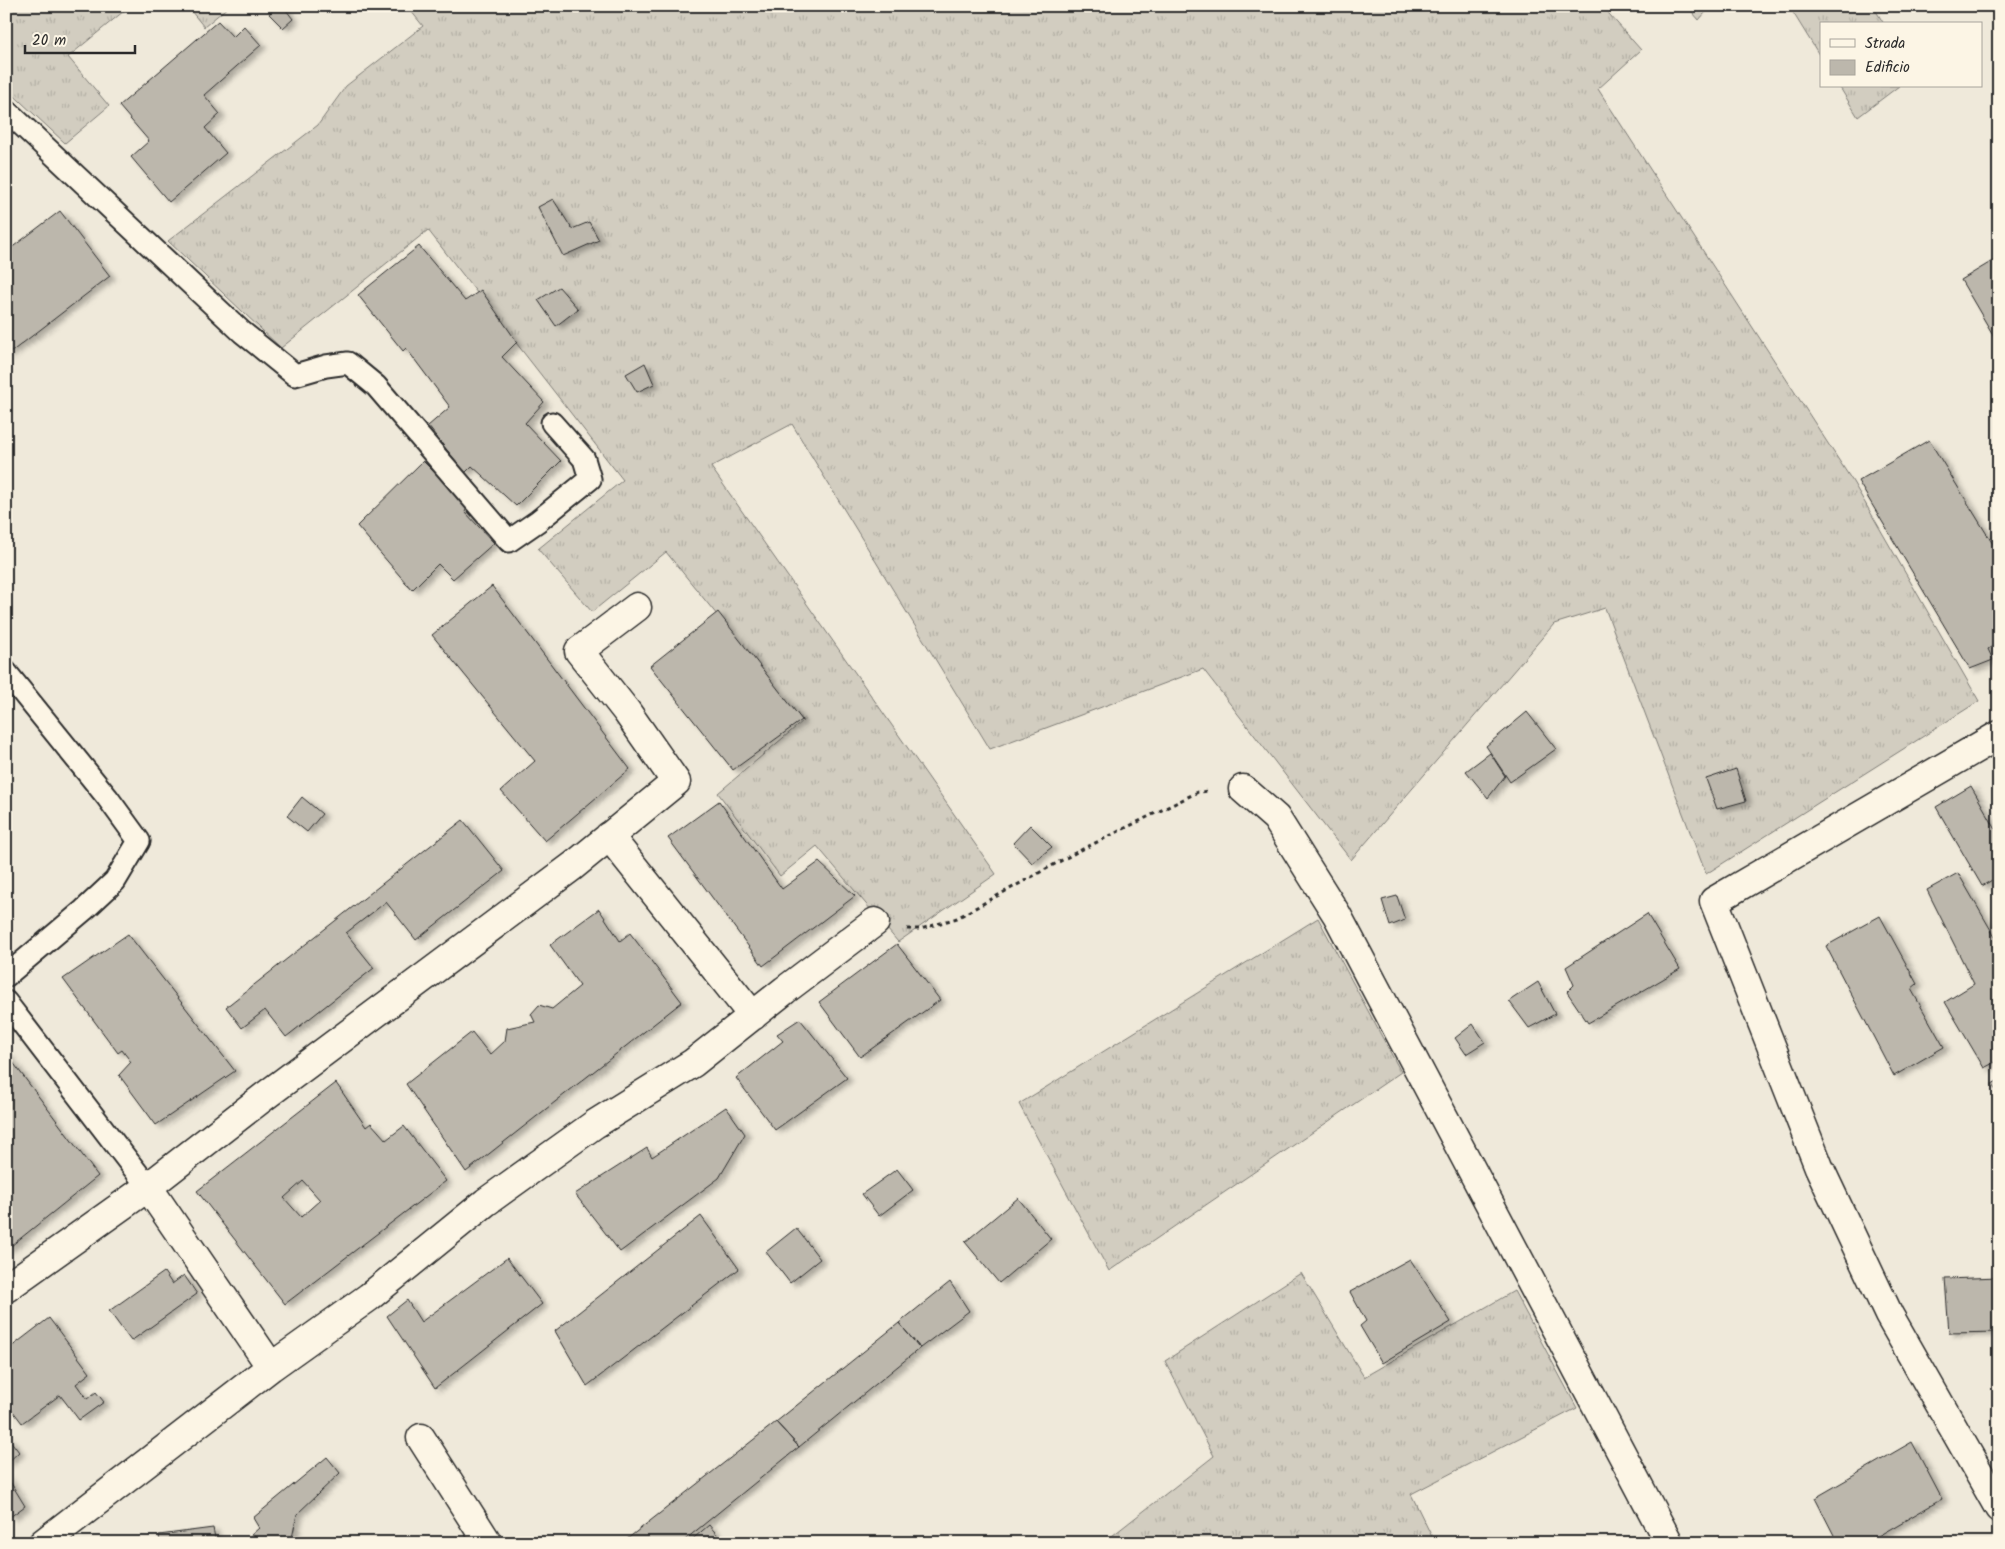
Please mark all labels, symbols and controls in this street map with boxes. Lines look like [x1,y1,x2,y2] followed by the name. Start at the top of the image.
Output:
[25,22,135,54] scale bar
[1820,22,1982,88] legend
[32,29,66,53] text: 20 m
[1865,32,1905,56] text: Strada
[1865,56,1910,80] text: Edificio

